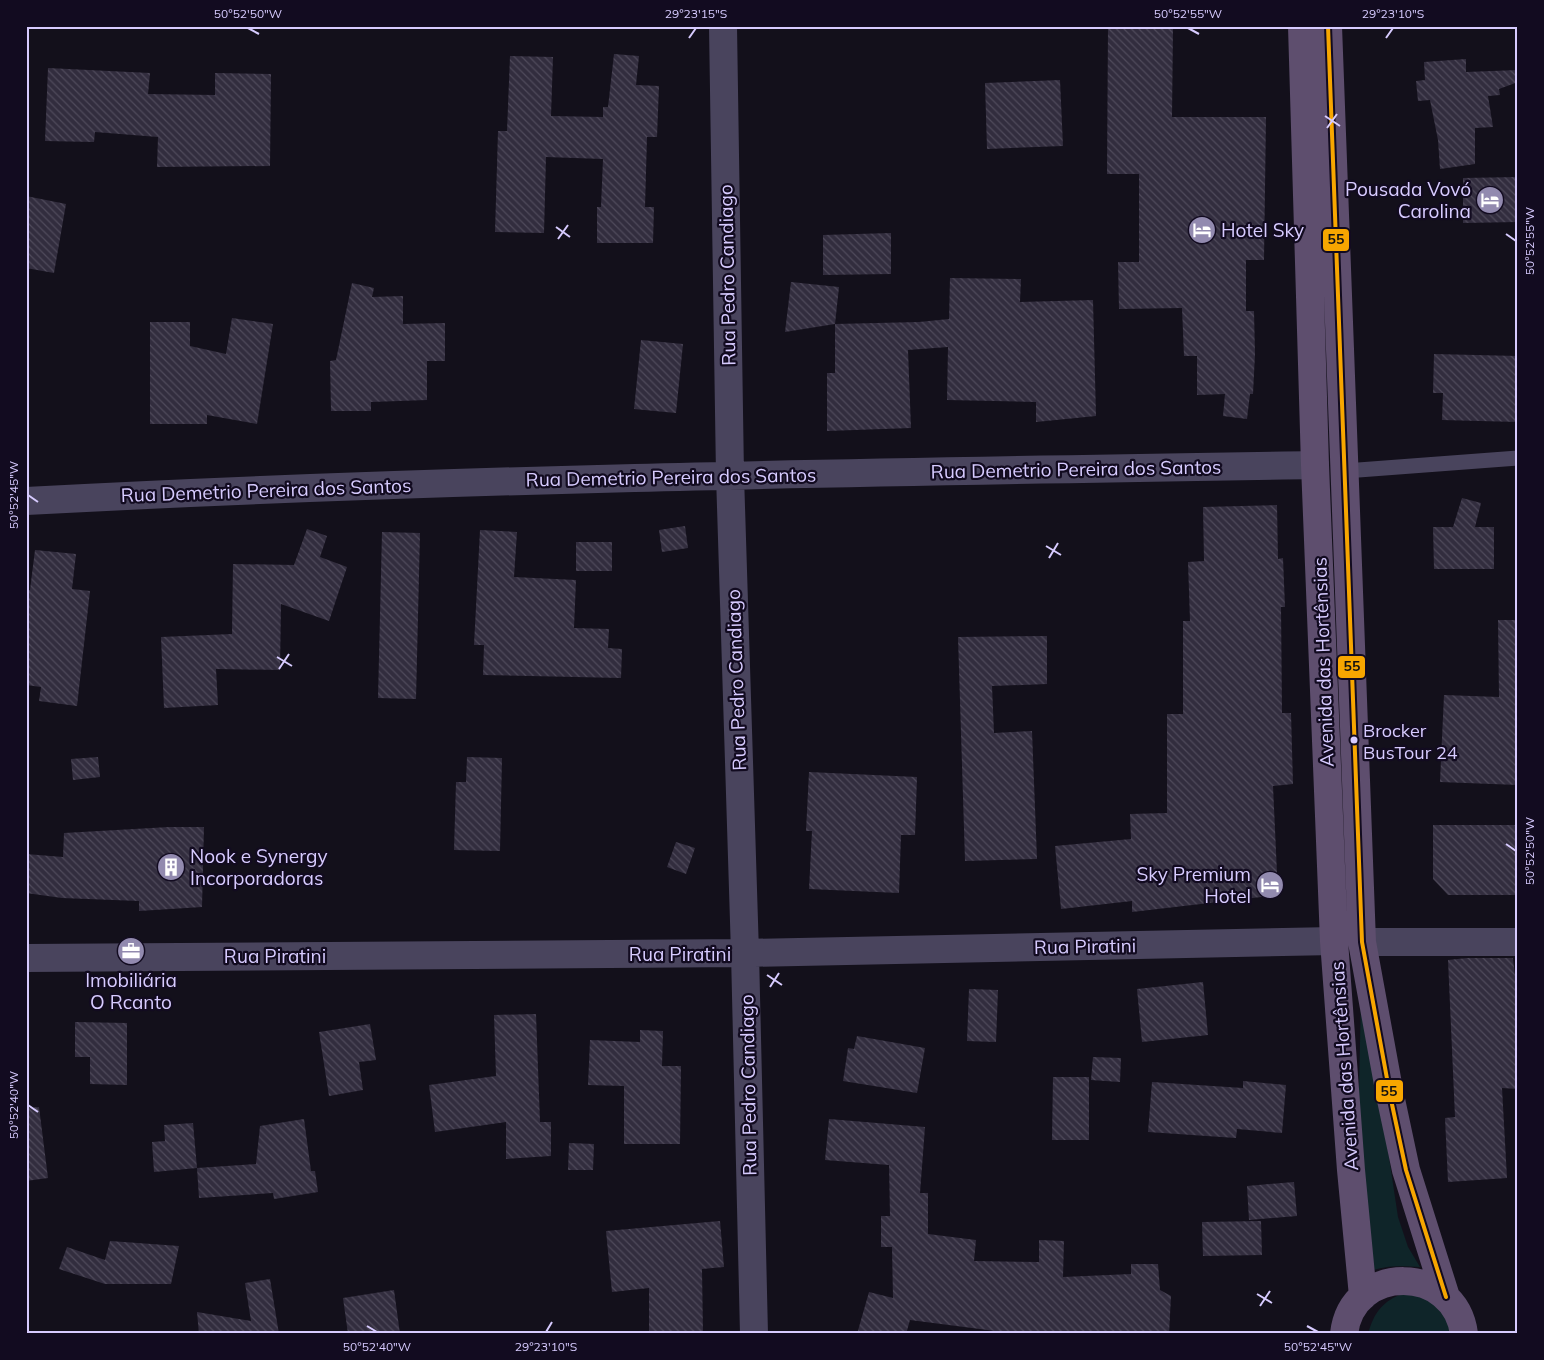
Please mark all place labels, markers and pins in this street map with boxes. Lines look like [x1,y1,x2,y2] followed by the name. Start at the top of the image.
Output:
[1345,177,1471,223] place label: Pousada Vovó Carolina
[1475,185,1505,215] hotel icon: Pousada Vovó Carolina
[1187,215,1217,245] hotel icon: Hotel Sky
[1221,218,1304,242] place label: Hotel Sky
[1363,719,1458,764] place label: Brocker BusTour 24
[1349,735,1359,745] marker: Brocker BusTour 24
[190,844,328,890] place label: Nook e Synergy Incorporadoras
[156,852,186,882] building icon: Nook e Synergy Incorporadoras
[1137,862,1251,908] place label: Sky Premium Hotel
[1255,870,1285,900] hotel icon: Sky Premium Hotel
[116,936,146,966] office icon: Imobiliária O Rcanto
[85,968,177,1014] place label: Imobiliária O Rcanto

